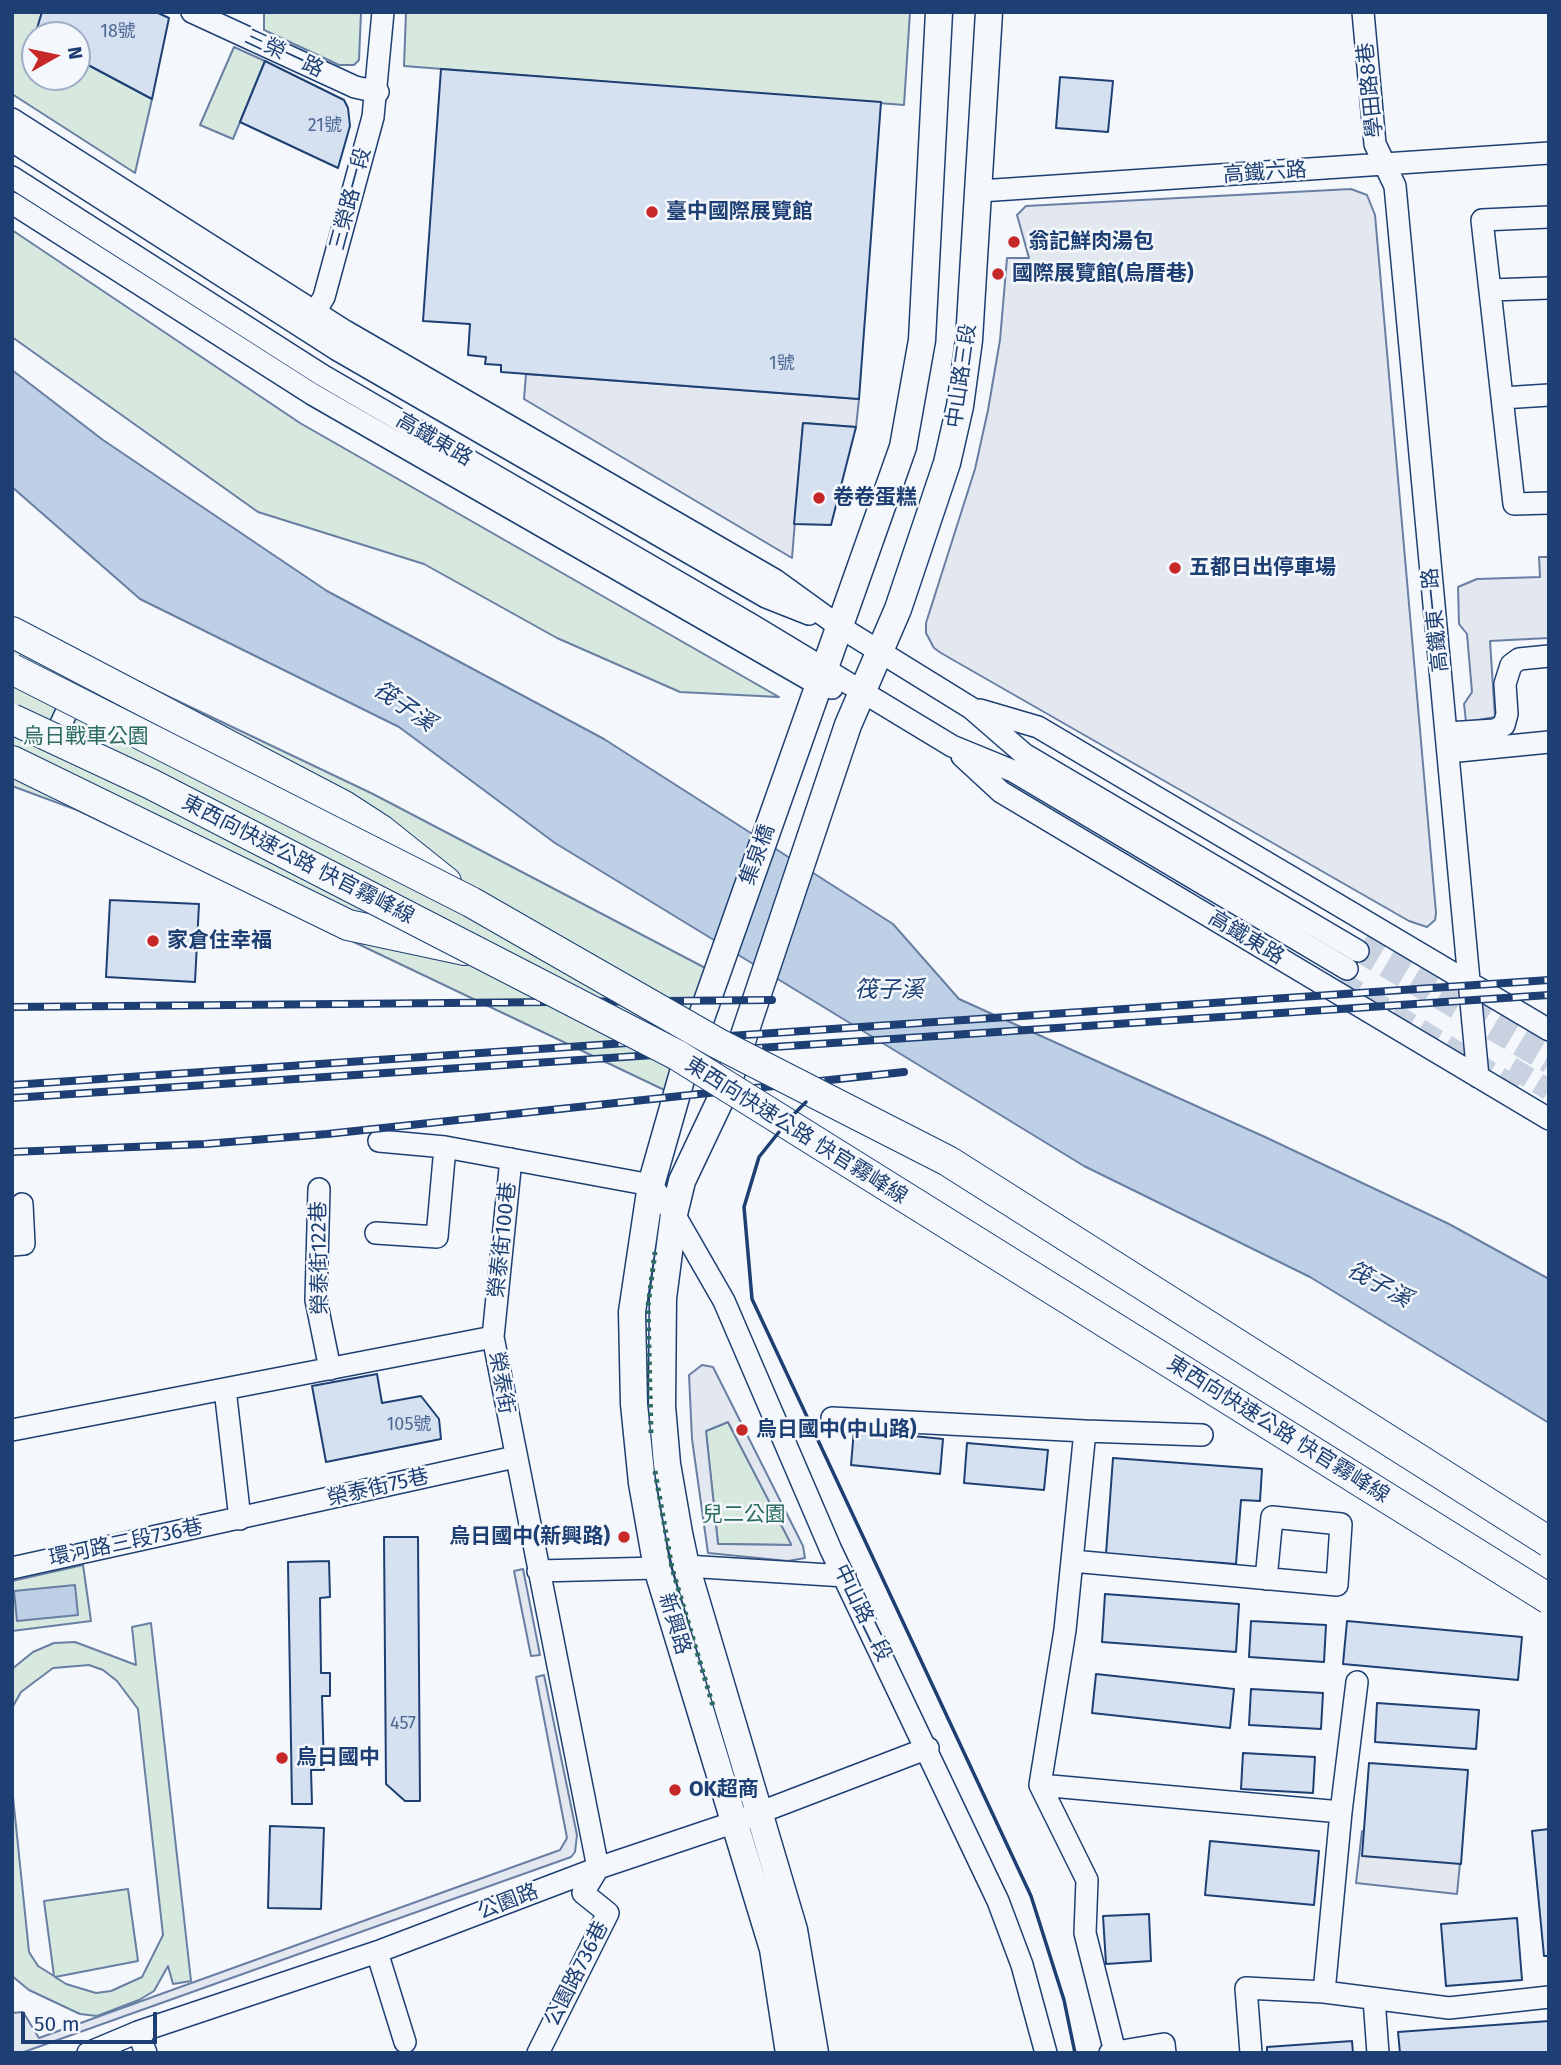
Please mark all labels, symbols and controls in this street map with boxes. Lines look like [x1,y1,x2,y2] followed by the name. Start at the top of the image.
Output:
[21,21,91,91] north arrow
[100,21,136,43] house number: 18號
[241,25,327,83] street label: 三榮一路
[1353,41,1389,139] street label: 學田路8巷
[63,45,88,61] text: N
[308,115,342,137] house number: 21號
[325,145,377,253] street label: 三榮路一段
[1222,158,1308,188] street label: 高鐵六路
[666,199,813,225] place label: 臺中國際展覽館
[644,204,660,220] marker: 臺中國際展覽館
[1028,229,1154,255] place label: 翁記鮮肉湯包
[1006,234,1022,250] marker: 翁記鮮肉湯包
[1012,261,1194,287] place label: 國際展覽館(烏厝巷)
[990,266,1006,282] marker: 國際展覽館(烏厝巷)
[942,322,982,430] street label: 中山路三段
[769,353,795,375] house number: 1號
[391,408,477,472] street label: 高鐵東路
[833,485,917,511] place label: 卷卷蛋糕
[811,490,827,506] marker: 卷卷蛋糕
[1189,555,1336,581] place label: 五都日出停車場
[1167,560,1183,576] marker: 五都日出停車場
[1418,566,1454,674] street label: 高鐵東一路
[368,676,440,738] water label: 筏子溪
[23,724,149,750] park label: 烏日戰車公園
[178,790,418,930] street label: 東西向快速公路 快官霧峰線
[735,821,781,889] street label: 集泉橋
[1204,906,1288,970] street label: 高鐵東路
[167,928,272,954] place label: 家倉住幸福
[145,933,161,949] marker: 家倉住幸福
[855,977,923,1005] water label: 筏子溪
[680,1052,912,1210] street label: 東西向快速公路 快官霧峰線
[484,1181,522,1299] street label: 榮泰街100巷
[306,1201,334,1315] street label: 榮泰街122巷
[1342,1256,1416,1314] water label: 筏子溪
[483,1350,519,1416] street label: 榮泰街
[1162,1351,1394,1509] street label: 東西向快速公路 快官霧峰線
[387,1414,431,1436] house number: 105號
[756,1417,917,1443] place label: 烏日國中(中山路)
[734,1422,750,1438] marker: 烏日國中(中山路)
[325,1464,431,1512] street label: 榮泰街75巷
[702,1502,786,1528] park label: 兒二公園
[47,1514,205,1572] street label: 環河路三段736巷
[449,1524,610,1550] place label: 烏日國中(新興路)
[616,1529,632,1545] marker: 烏日國中(新興路)
[828,1560,896,1666] street label: 中山路二段
[653,1590,695,1658] street label: 新興路
[390,1713,416,1735] house number: 457
[296,1745,380,1771] place label: 烏日國中
[274,1750,290,1766] marker: 烏日國中
[689,1777,759,1803] place label: OK超商
[667,1782,683,1798] marker: OK超商
[474,1879,542,1925] street label: 公園路
[540,1917,614,2031] street label: 公園路736巷
[24,1998,161,2042] scale bar
[34,2011,80,2037] text: 50 m

